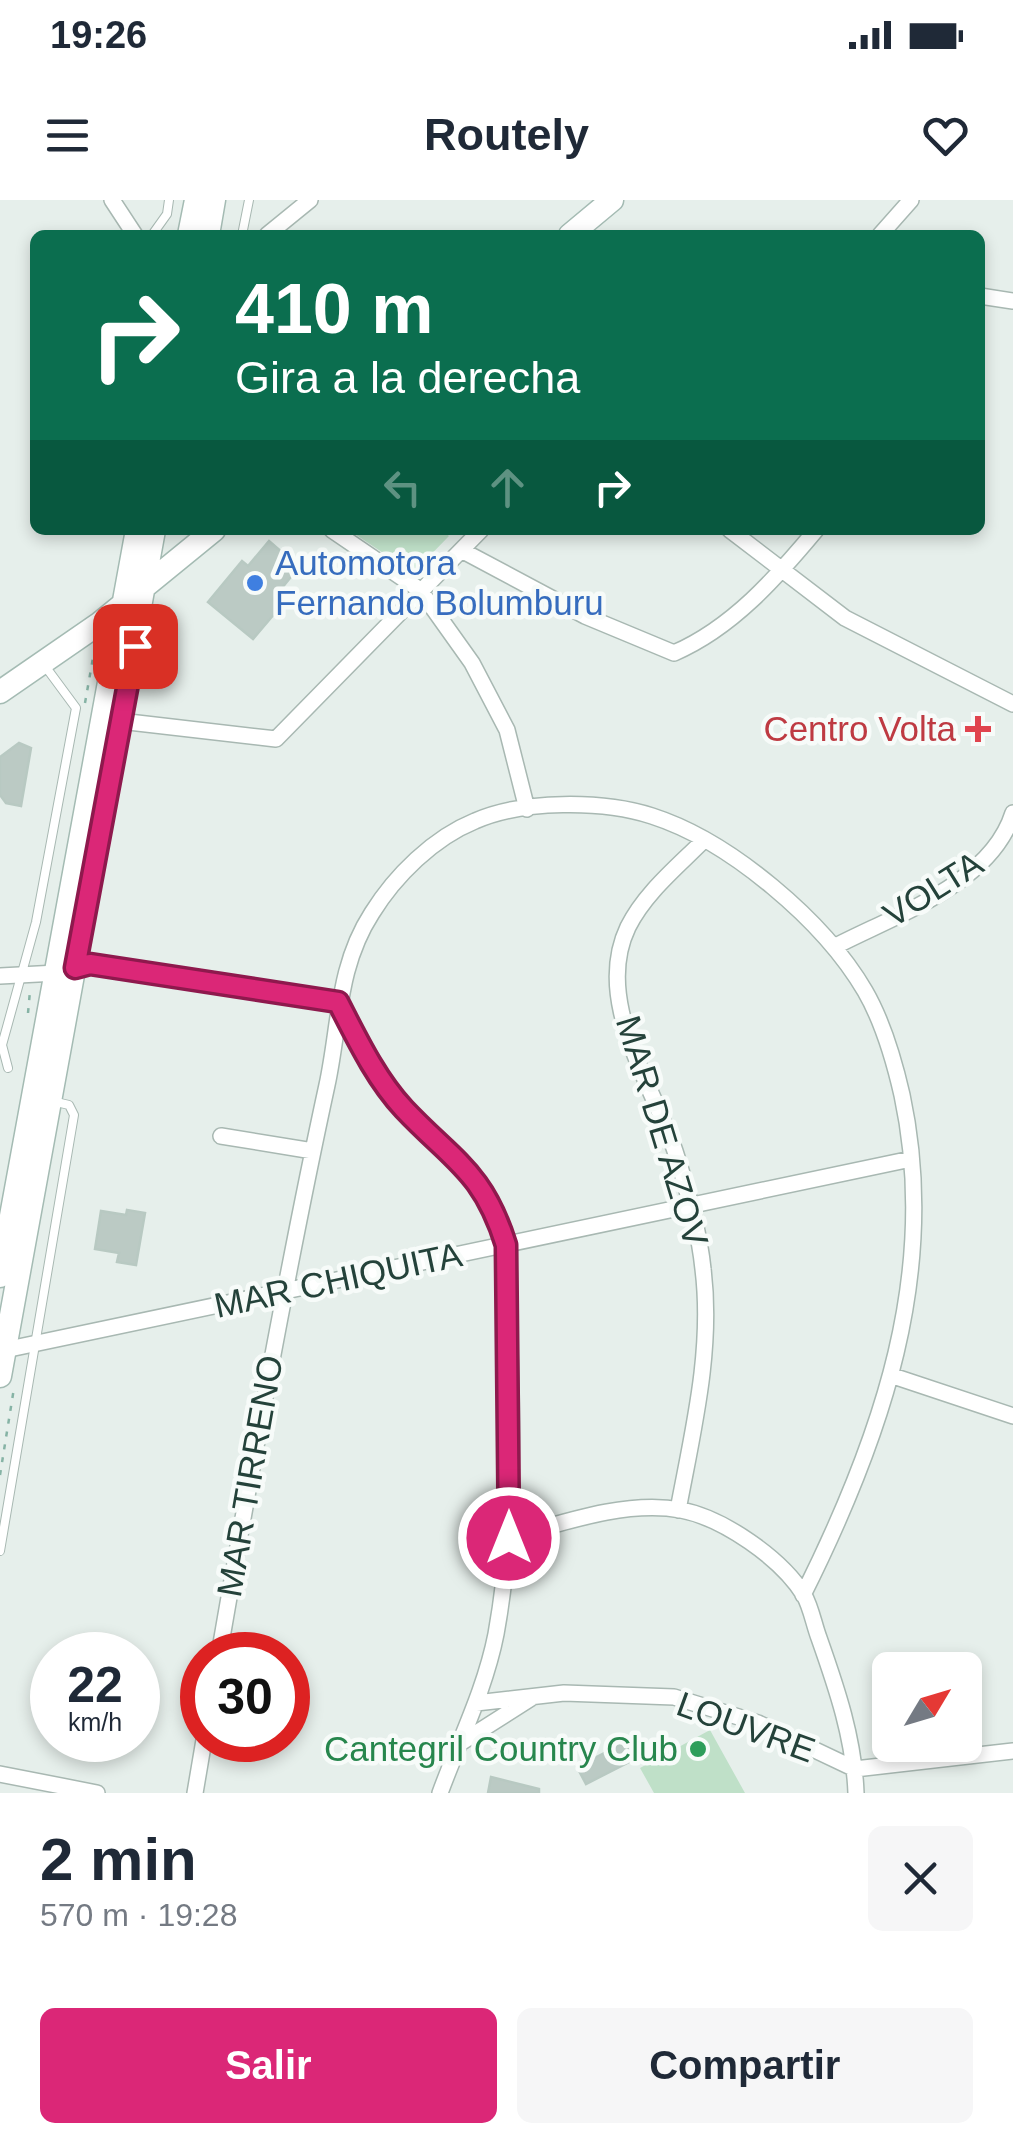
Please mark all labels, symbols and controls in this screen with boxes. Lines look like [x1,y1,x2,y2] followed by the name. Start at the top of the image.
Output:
[50,14,147,56] text: 19:26
[40,108,95,163] icon: menu
[918,108,973,163] icon: heart
[424,109,589,160] text: Routely
[70,270,200,400] icon: right
[235,270,433,348] text: 410 m
[235,352,580,403] text: Gira a la derecha
[375,460,430,515] icon: left
[480,460,535,515] icon: ahead
[585,460,640,515] icon: right
[275,543,604,622] place label: Automotora Fernando Bolumburu
[244,572,266,594] marker: Automotora Fernando Bolumburu
[93,604,178,689] pin
[108,619,163,674] icon: arrive
[763,709,957,748] place label: Centro Volta
[965,716,991,742] marker: Centro Volta
[876,843,990,934] street label: VOLTA
[609,1011,716,1252] street label: MAR DE AZOV
[211,1234,466,1325] street label: MAR CHIQUITA
[209,1352,290,1600] street label: MAR TIRRENO
[457,1486,561,1590] position arrow
[180,1632,310,1762] speed limit sign: 30
[872,1652,982,1762] north arrow
[872,1652,982,1762] map controls
[67,1657,123,1713] text: 22
[672,1684,820,1769] street label: LOUVRE
[68,1708,122,1736] text: km/h
[324,1729,678,1768] place label: Cantegril Country Club
[687,1738,709,1760] marker: Cantegril Country Club
[40,1826,197,1893] text: 2 min
[868,1826,973,1931] button: close
[40,1897,237,1933] text: 570 m · 19:28
[40,2008,497,2123] button: Salir
[517,2008,973,2123] button: Compartir

